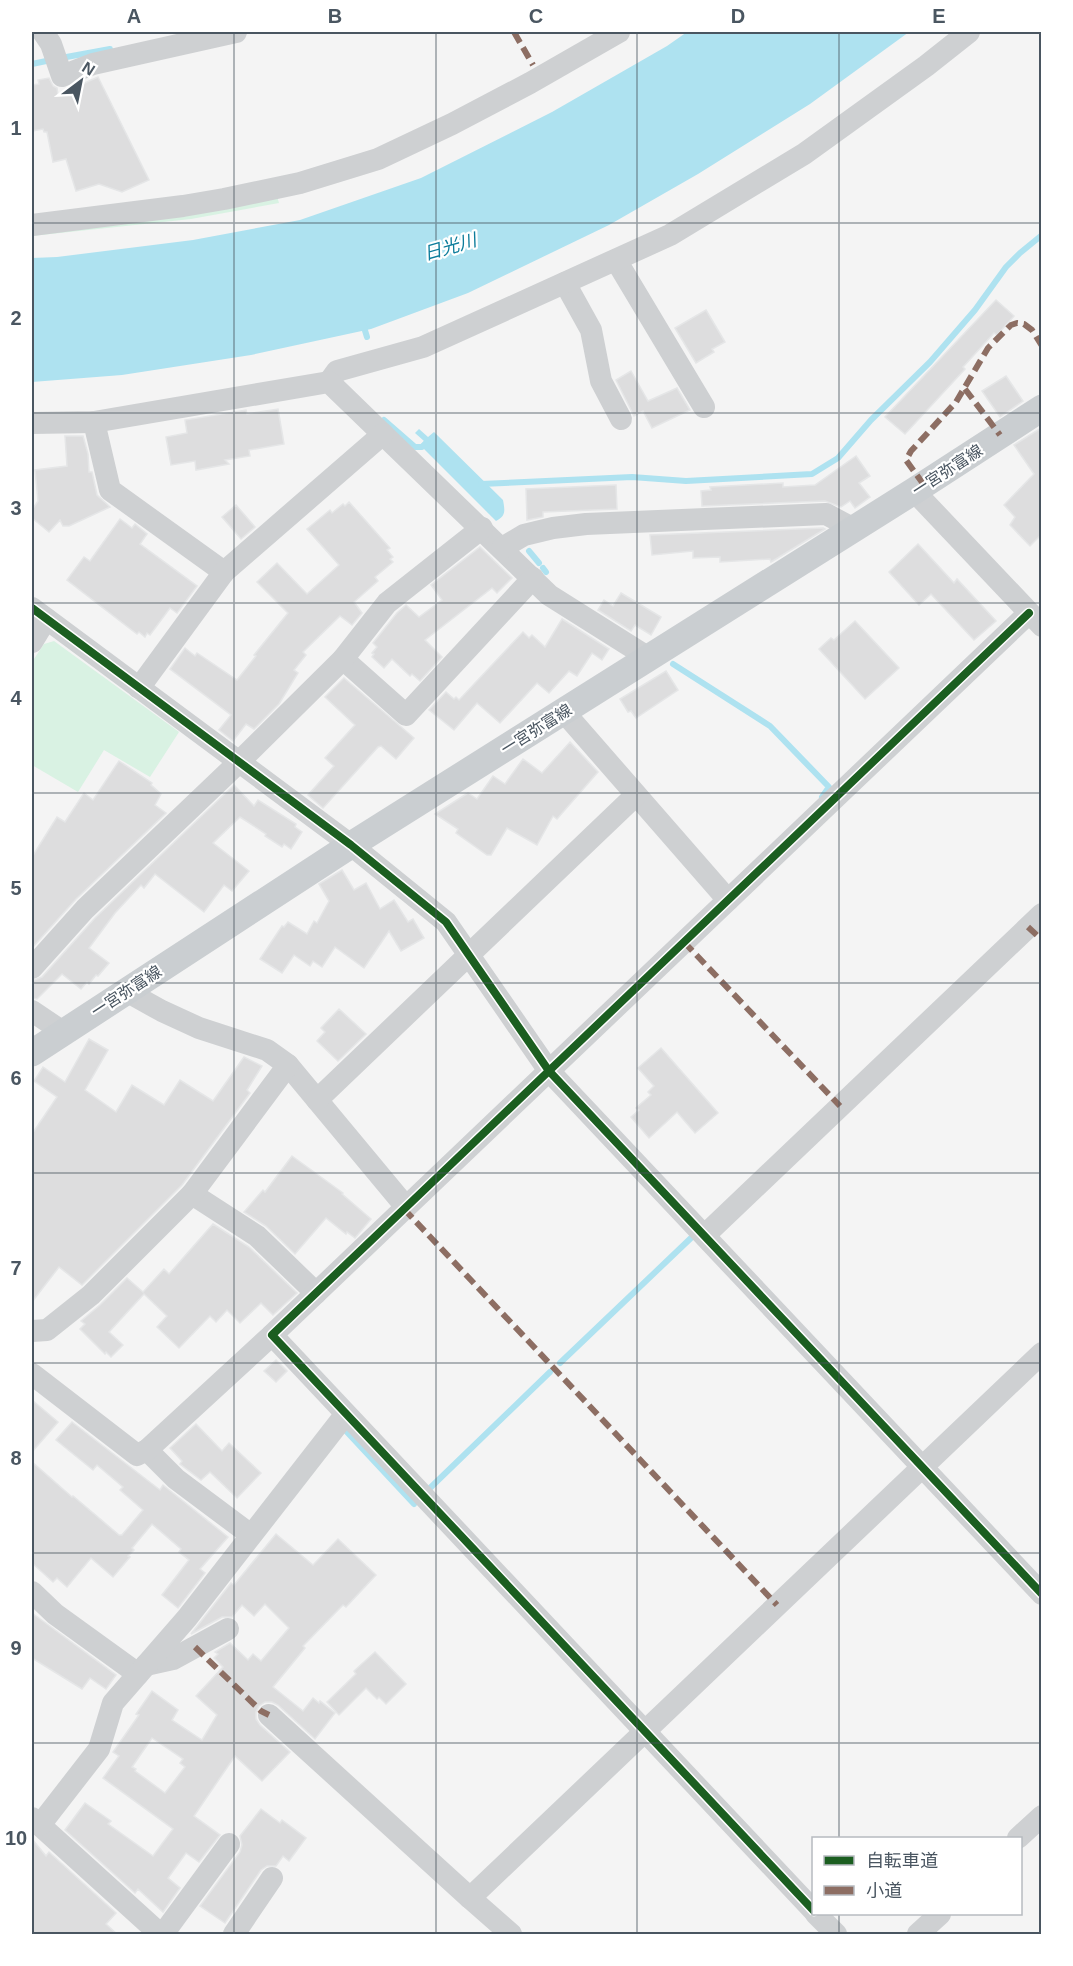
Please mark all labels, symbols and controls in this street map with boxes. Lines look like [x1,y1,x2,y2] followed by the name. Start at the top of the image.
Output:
[127,5,141,27] text: A
[328,5,342,27] text: B
[529,5,543,27] text: C
[731,5,745,27] text: D
[932,5,946,27] text: E
[51,51,111,111] north arrow
[79,58,98,79] text: N
[10,117,22,139] text: 1
[421,229,481,264] water label: 日光川
[10,307,22,329] text: 2
[909,442,985,499] street label: 一宮弥富線
[10,497,22,519] text: 3
[10,687,22,709] text: 4
[498,701,575,758] street label: 一宮弥富線
[10,877,22,899] text: 5
[88,963,164,1020] street label: 一宮弥富線
[10,1067,22,1089] text: 6
[10,1257,22,1279] text: 7
[10,1447,22,1469] text: 8
[10,1637,22,1659] text: 9
[5,1827,27,1849] text: 10
[812,1837,1022,1915] legend
[866,1851,938,1871] text: 自転車道
[866,1881,902,1901] text: 小道

